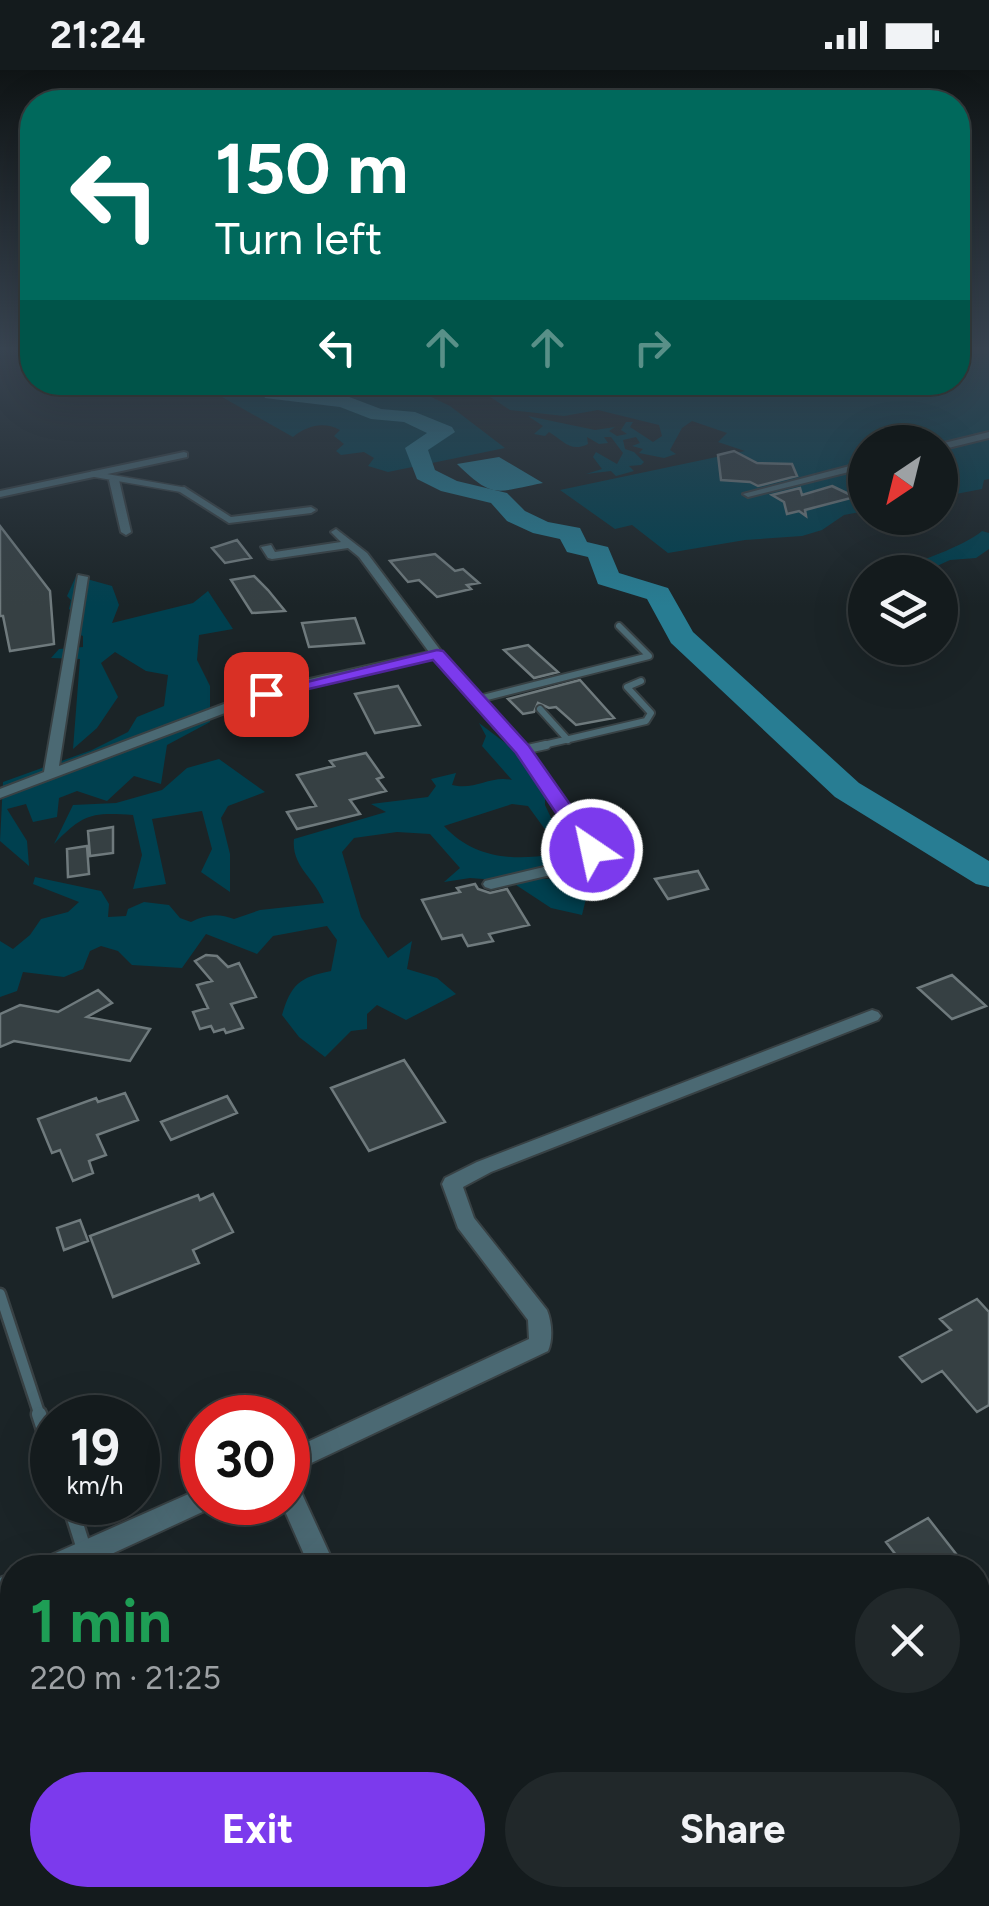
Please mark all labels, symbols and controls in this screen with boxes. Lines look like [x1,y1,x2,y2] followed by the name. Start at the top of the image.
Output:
[50,12,146,58] text: 21:24
[215,126,408,211] text: 150 m
[50,130,180,260] icon: left
[215,211,382,265] text: Turn left
[310,320,365,375] icon: left
[415,320,470,375] icon: ahead
[520,320,575,375] icon: ahead
[625,320,680,375] icon: right
[848,425,958,535] north arrow
[848,425,958,665] map controls
[848,555,958,665] button: layers
[224,652,309,737] pin
[239,667,294,722] icon: arrive
[540,798,644,902] position arrow
[180,1395,310,1525] speed limit sign: 30
[70,1417,120,1478] text: 19
[66,1470,124,1500] text: km/h
[30,1585,172,1657] text: 1 min
[855,1588,960,1693] button: close
[30,1659,221,1697] text: 220 m · 21:25
[30,1772,485,1887] button: Exit
[505,1772,960,1887] button: Share

